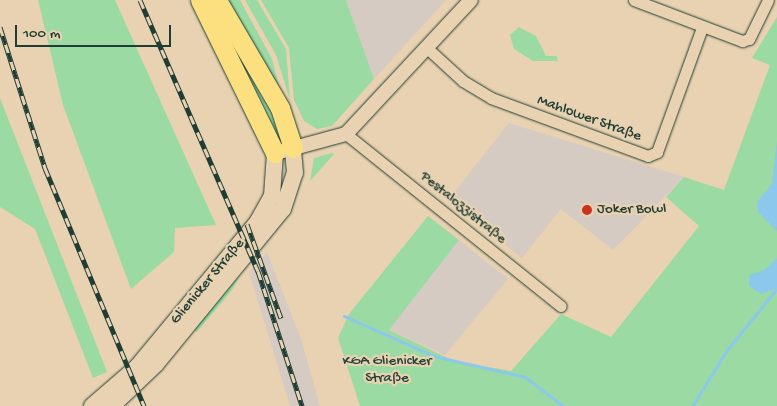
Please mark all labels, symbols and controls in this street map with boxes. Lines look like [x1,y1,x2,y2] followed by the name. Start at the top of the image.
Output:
[18,15,174,47] scale bar
[23,25,60,43] text: 100 m
[534,92,644,146] street label: Mahlower Straße
[416,168,510,248] street label: Pestalozzistraße
[597,201,666,219] place label: Joker Bowl
[581,204,593,216] marker: Joker Bowl
[167,236,249,328] street label: Glienicker Straße
[342,352,432,387] park label: KGA Glienicker Straße

